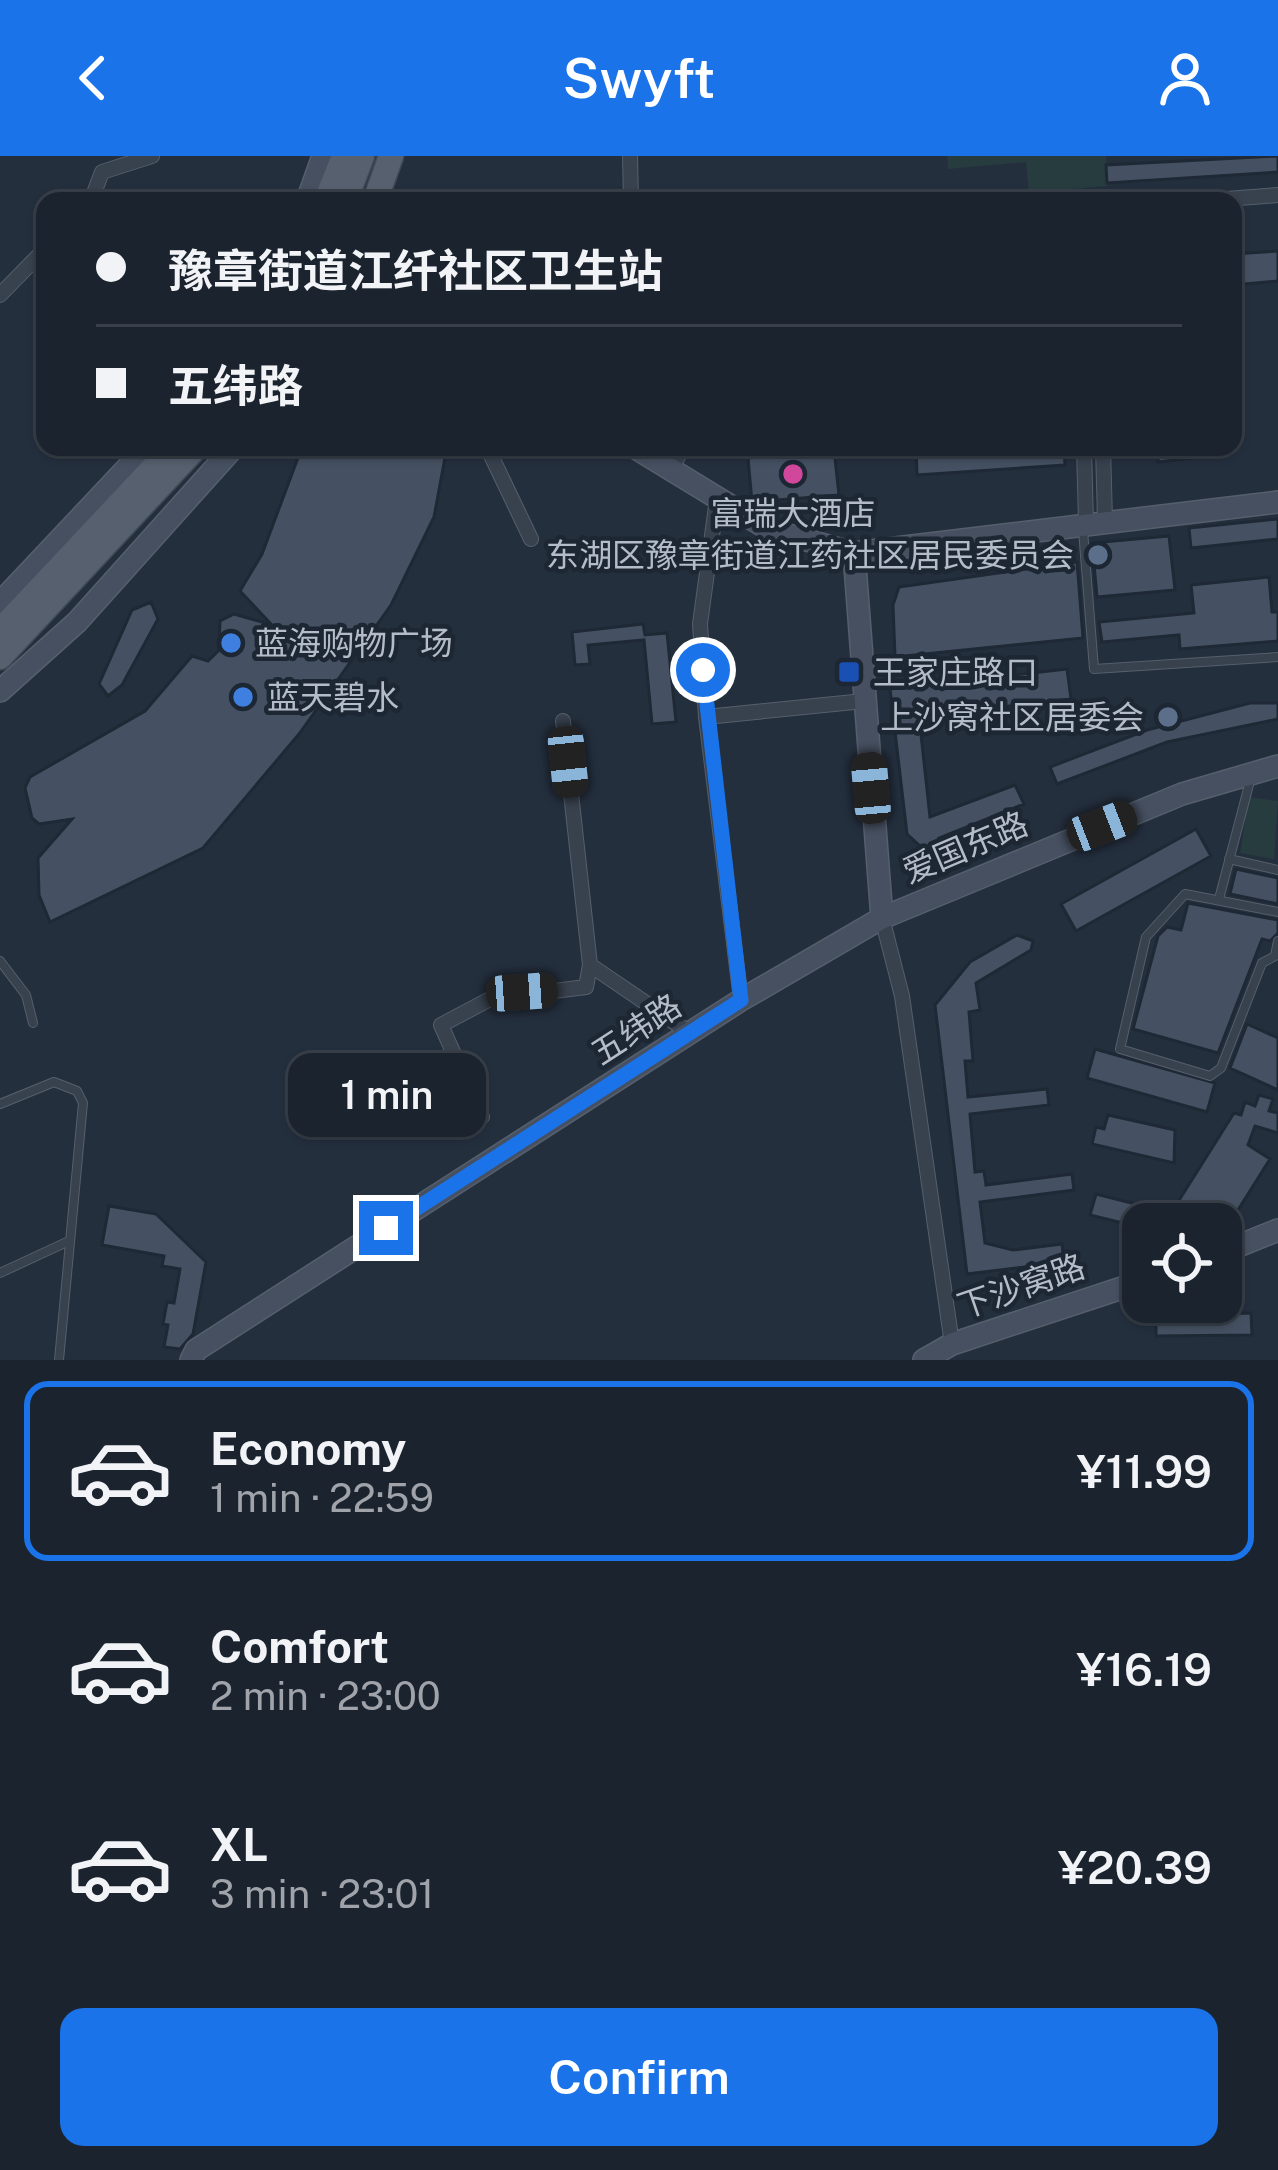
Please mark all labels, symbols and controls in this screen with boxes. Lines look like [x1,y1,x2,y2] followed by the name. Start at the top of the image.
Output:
[60,45,126,111] icon: back
[1152,45,1218,111] icon: person
[563,47,715,110] text: Swyft
[168,244,663,297] text: 豫章街道江纤社区卫生站
[168,359,303,412] text: 五纬路
[780,461,806,487] marker: 富瑞大酒店
[711,494,876,532] place label: 富瑞大酒店
[546,536,1074,574] place label: 东湖区豫章街道江药社区居民委员会
[1085,542,1111,568] marker: 东湖区豫章街道江药社区居民委员会
[255,624,453,662] place label: 蓝海购物广场
[218,630,244,656] marker: 蓝海购物广场
[676,643,730,697] route start
[873,653,1038,691] place label: 王家庄路口
[836,659,862,685] marker: 王家庄路口
[267,678,399,716] place label: 蓝天碧水
[230,684,256,710] marker: 蓝天碧水
[880,698,1144,736] place label: 上沙窝社区居委会
[1155,704,1181,730] marker: 上沙窝社区居委会
[546,724,590,800] car
[850,751,892,825] car
[1062,796,1142,856] car
[897,804,1033,890] street label: 爱国东路
[485,972,559,1012] car
[584,986,688,1072] street label: 五纬路
[287,1054,485,1138] callout: 1 min
[341,1072,433,1118] text: 1 min
[359,1201,413,1255] route end
[1122,1203,1242,1323] map controls
[1122,1203,1242,1323] button: locate
[952,1247,1090,1325] street label: 下沙窝路
[66,1417,174,1525] icon: car
[210,1422,406,1475] text: Economy
[1077,1445,1212,1498] text: ¥11.99
[210,1475,434,1521] text: 1 min · 22:59
[66,1615,174,1723] icon: car
[210,1620,389,1673] text: Comfort
[1077,1643,1212,1696] text: ¥16.19
[210,1673,441,1719] text: 2 min · 23:00
[66,1813,174,1921] icon: car
[210,1818,268,1871] text: XL
[1058,1841,1212,1894] text: ¥20.39
[210,1871,434,1917] text: 3 min · 23:01
[60,2008,1218,2146] button: Confirm

